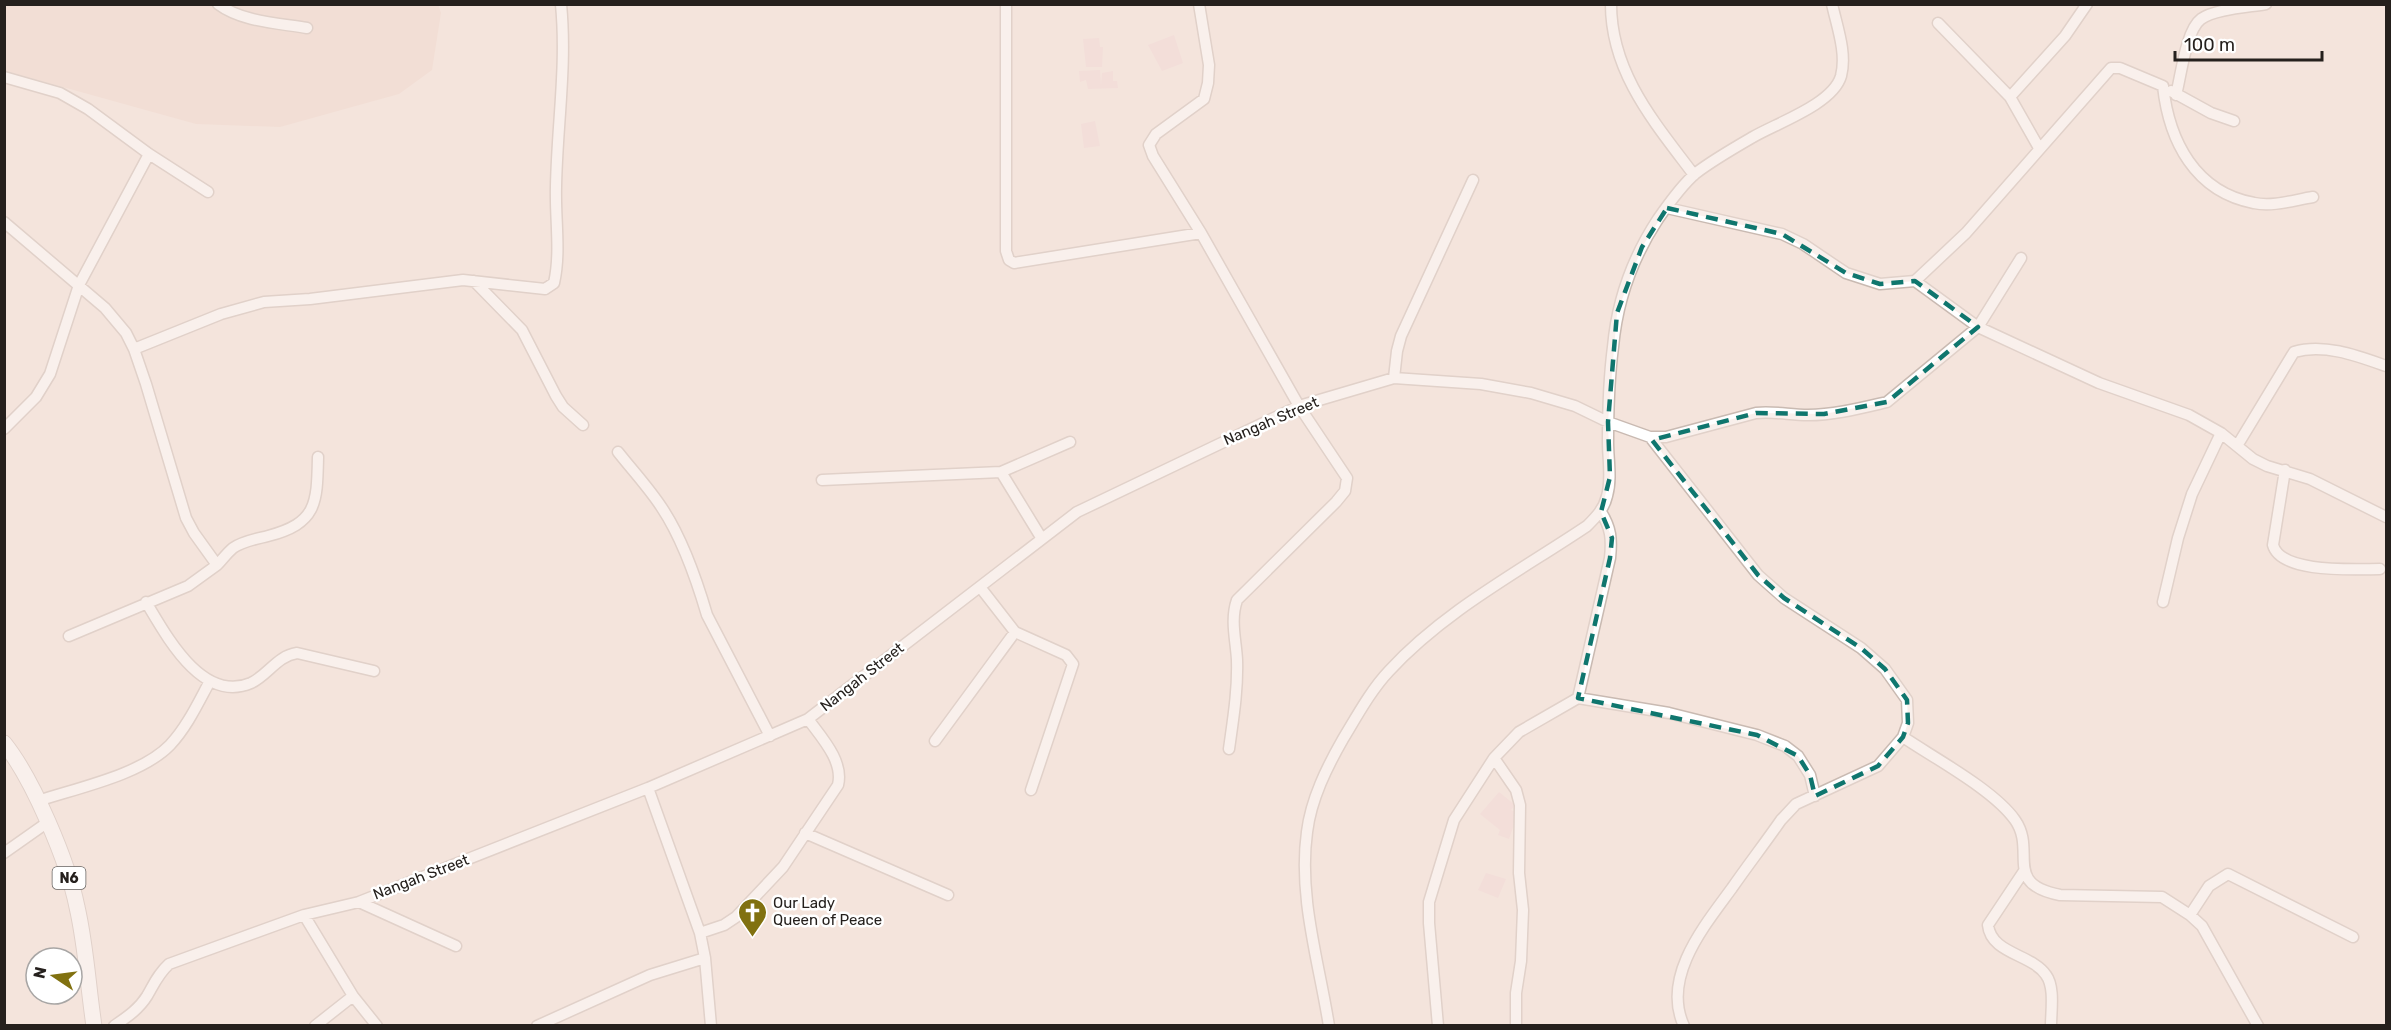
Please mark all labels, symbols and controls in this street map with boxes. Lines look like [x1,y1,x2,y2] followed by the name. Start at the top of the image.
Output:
[2175,24,2322,62] scale bar
[2184,34,2235,56] text: 100 m
[1221,393,1321,449] street label: Nangah Street
[817,639,908,715] street label: Nangah Street
[371,850,472,904] street label: Nangah Street
[52,867,86,889] road number: N6
[773,894,882,929] place label: Our Lady Queen of Peace
[736,896,768,938] church icon: Our Lady Queen of Peace
[24,946,84,1006] north arrow
[29,965,50,980] text: N

